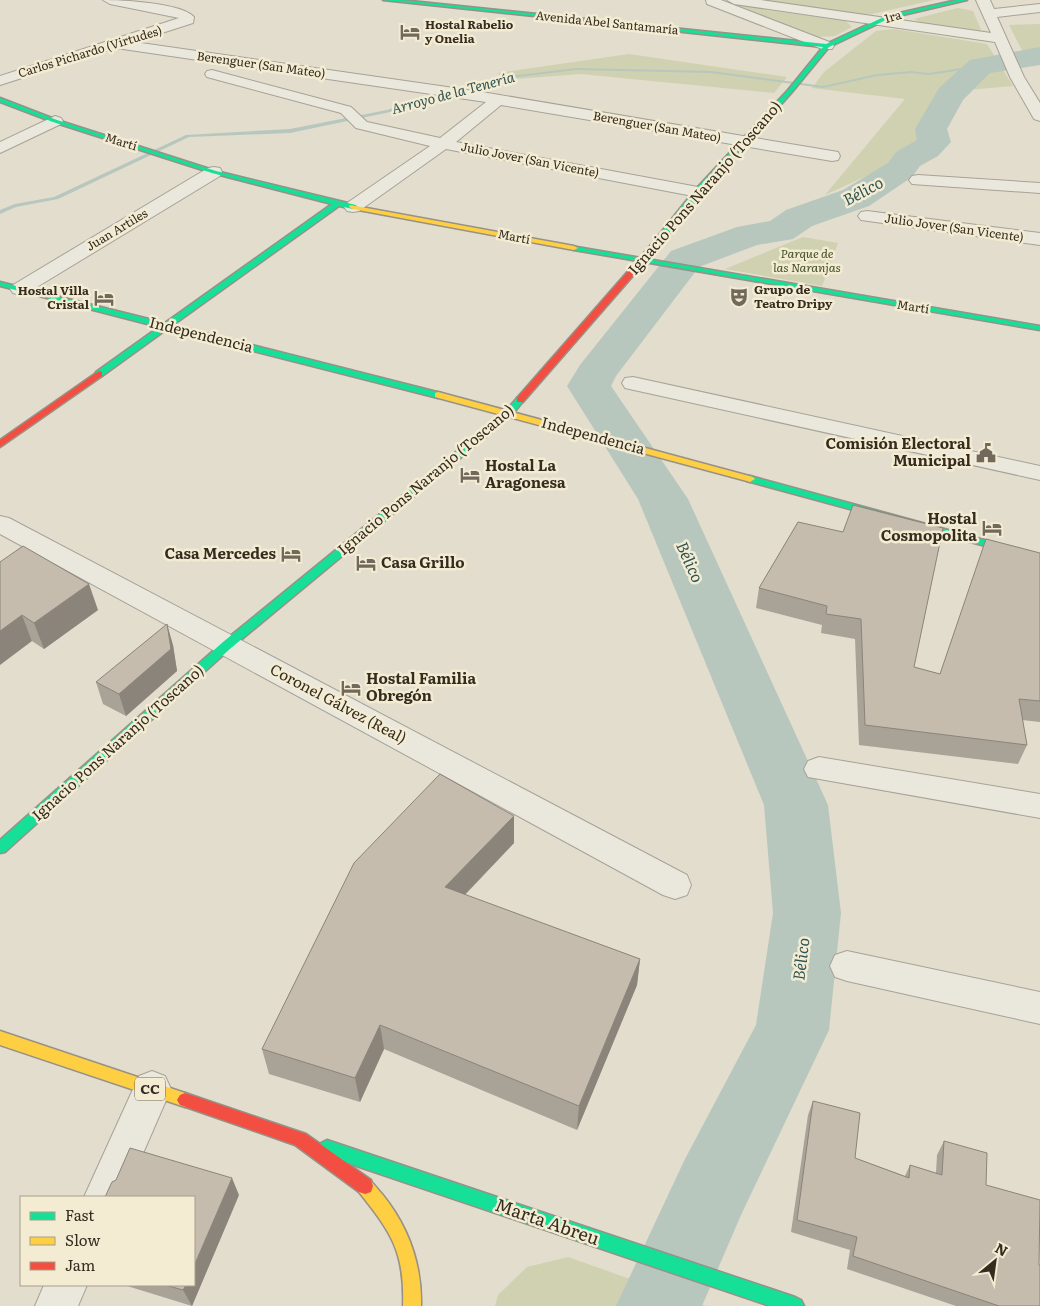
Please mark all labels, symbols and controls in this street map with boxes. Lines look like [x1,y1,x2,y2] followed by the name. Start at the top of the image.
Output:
[882,5,904,27] street label: 1ra
[535,6,680,39] street label: Avenida Abel Santamaría
[425,15,514,47] place label: Hostal Rabelio y Onelia
[16,21,164,82] street label: Carlos Pichardo (Virtudes)
[399,21,421,43] hotel icon: Hostal Rabelio y Onelia
[196,46,327,82] street label: Berenguer (San Mateo)
[389,66,517,118] water label: Arroyo de la Tenería
[622,95,786,279] street label: Ignacio Pons Naranjo (Toscano)
[592,106,723,146] street label: Berenguer (San Mateo)
[103,128,140,154] street label: Martí
[460,137,601,181] street label: Julio Jover (San Vicente)
[838,169,887,211] water label: Bélico
[82,203,151,255] street label: Juan Artiles
[883,208,1025,246] street label: Julio Jover (San Vicente)
[496,224,532,248] street label: Martí
[773,244,841,276] park label: Parque de las Naranjas
[754,280,833,312] place label: Grupo de Teatro Dripy
[18,281,90,313] place label: Hostal Villa Cristal
[728,286,750,308] theatre icon: Grupo de Teatro Dripy
[93,287,115,309] hotel icon: Hostal Villa Cristal
[896,295,931,317] street label: Martí
[147,310,257,358] street label: Independencia
[332,398,518,560] street label: Ignacio Pons Naranjo (Toscano)
[539,410,649,460] street label: Independencia
[826,431,972,471] place label: Comisión Electoral Municipal
[975,442,997,464] public building icon: Comisión Electoral Municipal
[485,453,566,493] place label: Hostal La Aragonesa
[459,464,481,486] hotel icon: Hostal La Aragonesa
[881,506,978,546] place label: Hostal Cosmopolita
[981,517,1003,539] hotel icon: Hostal Cosmopolita
[671,537,711,586] water label: Bélico
[164,541,277,564] place label: Casa Mercedes
[280,543,302,565] hotel icon: Casa Mercedes
[381,550,465,573] place label: Casa Grillo
[355,552,377,574] hotel icon: Casa Grillo
[266,657,411,748] street label: Coronel Gálvez (Real)
[26,658,208,825] street label: Ignacio Pons Naranjo (Toscano)
[366,666,477,706] place label: Hostal Familia Obregón
[340,677,362,699] hotel icon: Hostal Familia Obregón
[785,936,815,982] water label: Bélico
[135,1078,165,1100] road number: CC
[492,1190,603,1251] street label: Marta Abreu
[20,1196,195,1286] legend
[65,1203,94,1226] text: Fast
[65,1228,100,1251] text: Slow
[970,1236,1020,1286] north arrow
[992,1237,1012,1260] text: N
[65,1253,96,1276] text: Jam

